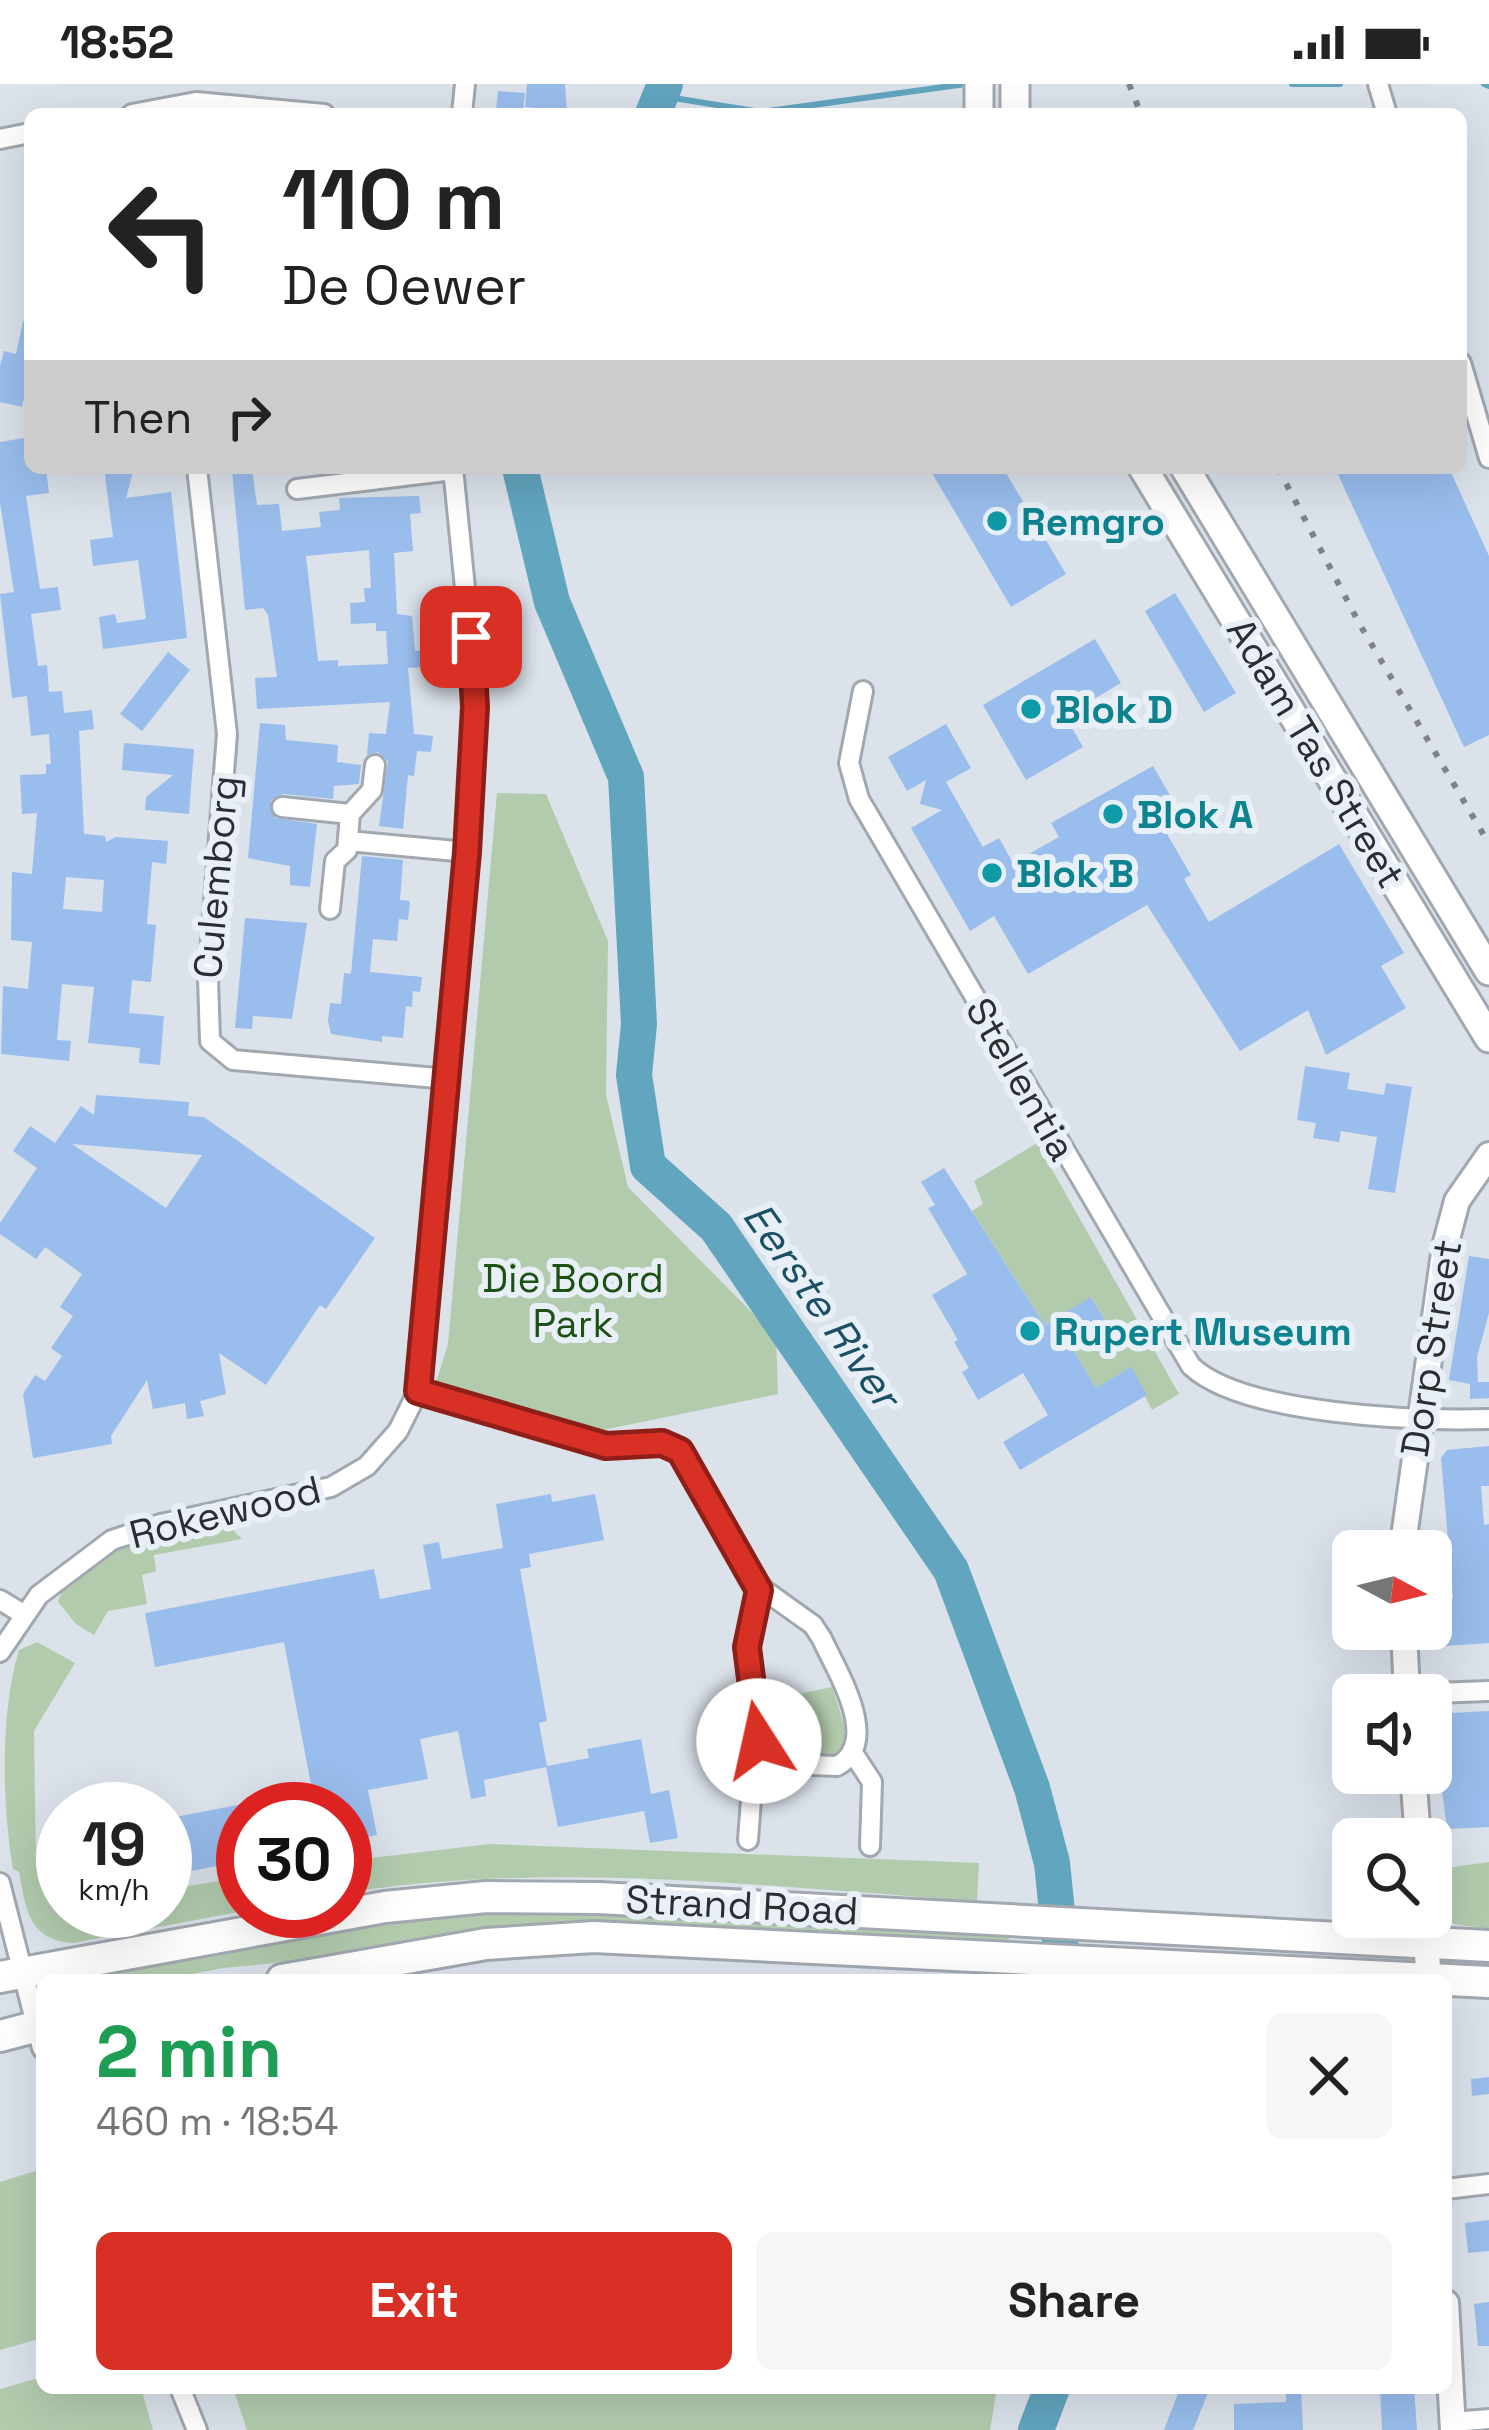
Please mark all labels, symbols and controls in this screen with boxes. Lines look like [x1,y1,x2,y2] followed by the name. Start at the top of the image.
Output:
[60,14,174,71] text: 18:52
[282,146,505,254] text: 110 m
[84,156,240,312] icon: left
[282,251,526,320] text: De Oewer
[216,384,282,450] icon: right
[84,389,192,446] text: Then
[1021,497,1165,546] place label: Remgro
[984,508,1010,534] marker: Remgro
[420,586,522,688] pin
[438,604,504,670] icon: arrive
[1216,609,1416,897] street label: Adam Tas Street
[1055,685,1173,734] place label: Blok D
[1018,696,1044,722] marker: Blok D
[183,774,249,980] street label: Culemborg
[1137,790,1254,839] place label: Blok A
[1100,801,1126,827] marker: Blok A
[1016,849,1134,898] place label: Blok B
[979,860,1005,886] marker: Blok B
[955,989,1087,1169] street label: Stellentia
[732,1192,915,1422] water label: Eerste River
[1390,1236,1472,1460] street label: Dorp Street
[482,1254,664,1348] park label: Die Boord Park
[1054,1307,1352,1356] place label: Rupert Museum
[1017,1318,1043,1344] marker: Rupert Museum
[124,1465,326,1559] street label: Rokewood
[1332,1530,1452,1650] north arrow
[1332,1530,1452,1938] map controls
[1332,1674,1452,1794] button: sound
[696,1678,822,1804] position arrow
[216,1782,372,1938] speed limit sign: 30
[82,1806,146,1883] text: 19
[1332,1818,1452,1938] button: search
[78,1870,150,1909] text: km/h
[624,1874,860,1936] street label: Strand Road
[96,2006,282,2098] text: 2 min
[1266,2013,1392,2139] button: close
[96,2097,338,2146] text: 460 m · 18:54
[96,2232,732,2370] button: Exit
[756,2232,1392,2370] button: Share

